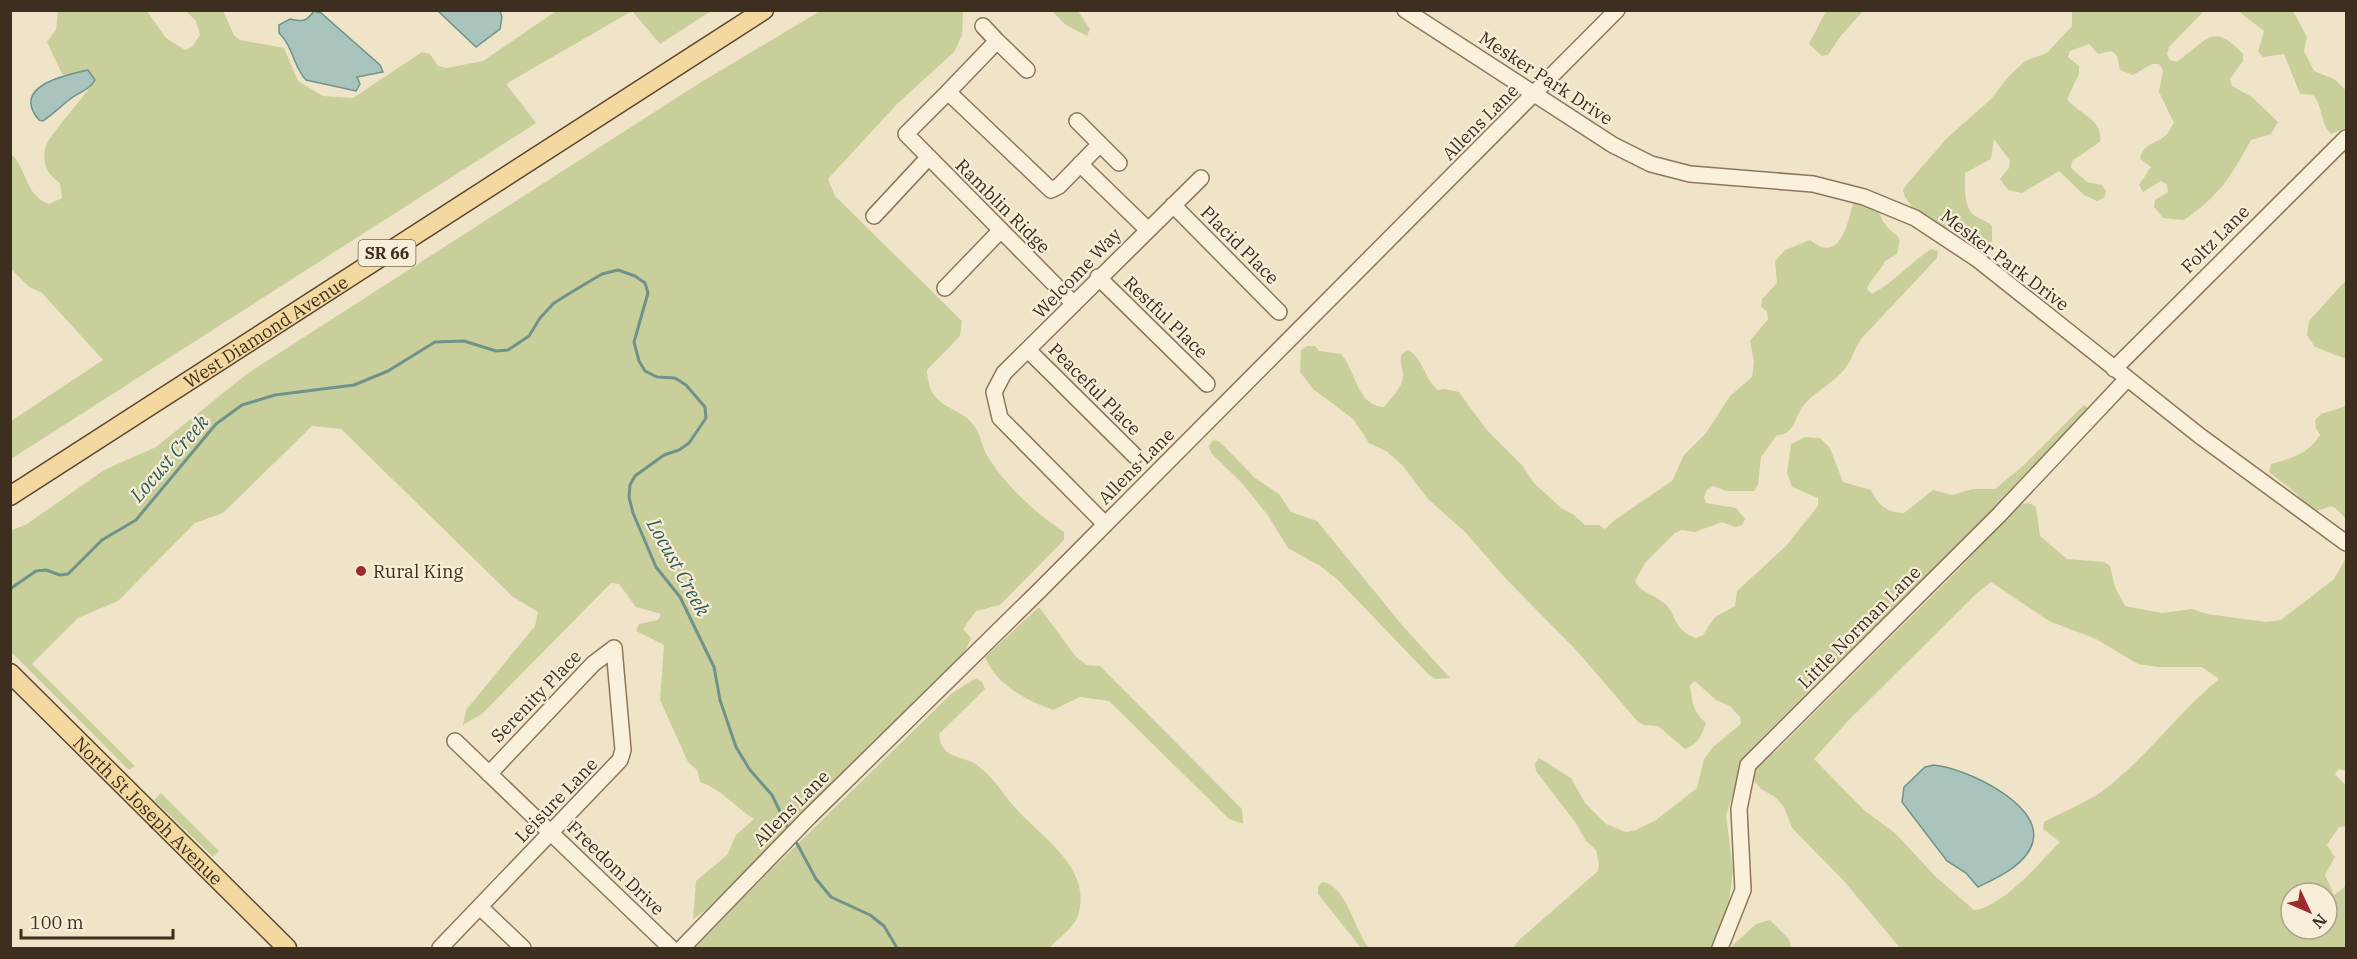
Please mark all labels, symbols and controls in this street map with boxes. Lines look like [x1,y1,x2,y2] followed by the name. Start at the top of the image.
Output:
[1475,26,1617,130] street label: Mesker Park Drive
[1437,79,1523,165] street label: Allens Lane
[951,154,1055,258] street label: Ramblin Ridge
[2176,200,2254,278] street label: Foltz Lane
[1196,201,1284,289] street label: Placid Place
[1936,204,2074,316] street label: Mesker Park Drive
[1028,222,1126,323] street label: Welcome Way
[358,240,416,266] road number: SR 66
[179,270,352,393] street label: West Diamond Avenue
[1119,271,1213,363] street label: Restful Place
[1044,338,1146,440] street label: Peaceful Place
[123,408,215,508] water label: Locust Creek
[1093,423,1179,509] street label: Allens Lane
[641,512,717,621] water label: Locust Creek
[373,560,463,583] place label: Rural King
[1793,561,1925,693] street label: Little Norman Lane
[354,564,368,578] marker: Rural King
[486,645,586,747] street label: Serenity Place
[69,731,228,890] street label: North St Joseph Avenue
[510,753,602,847] street label: Leisure Lane
[748,765,834,851] street label: Allens Lane
[563,816,669,920] street label: Freedom Drive
[2279,881,2339,941] north arrow
[21,902,172,940] scale bar
[2308,910,2331,933] text: N
[30,911,84,934] text: 100 m

